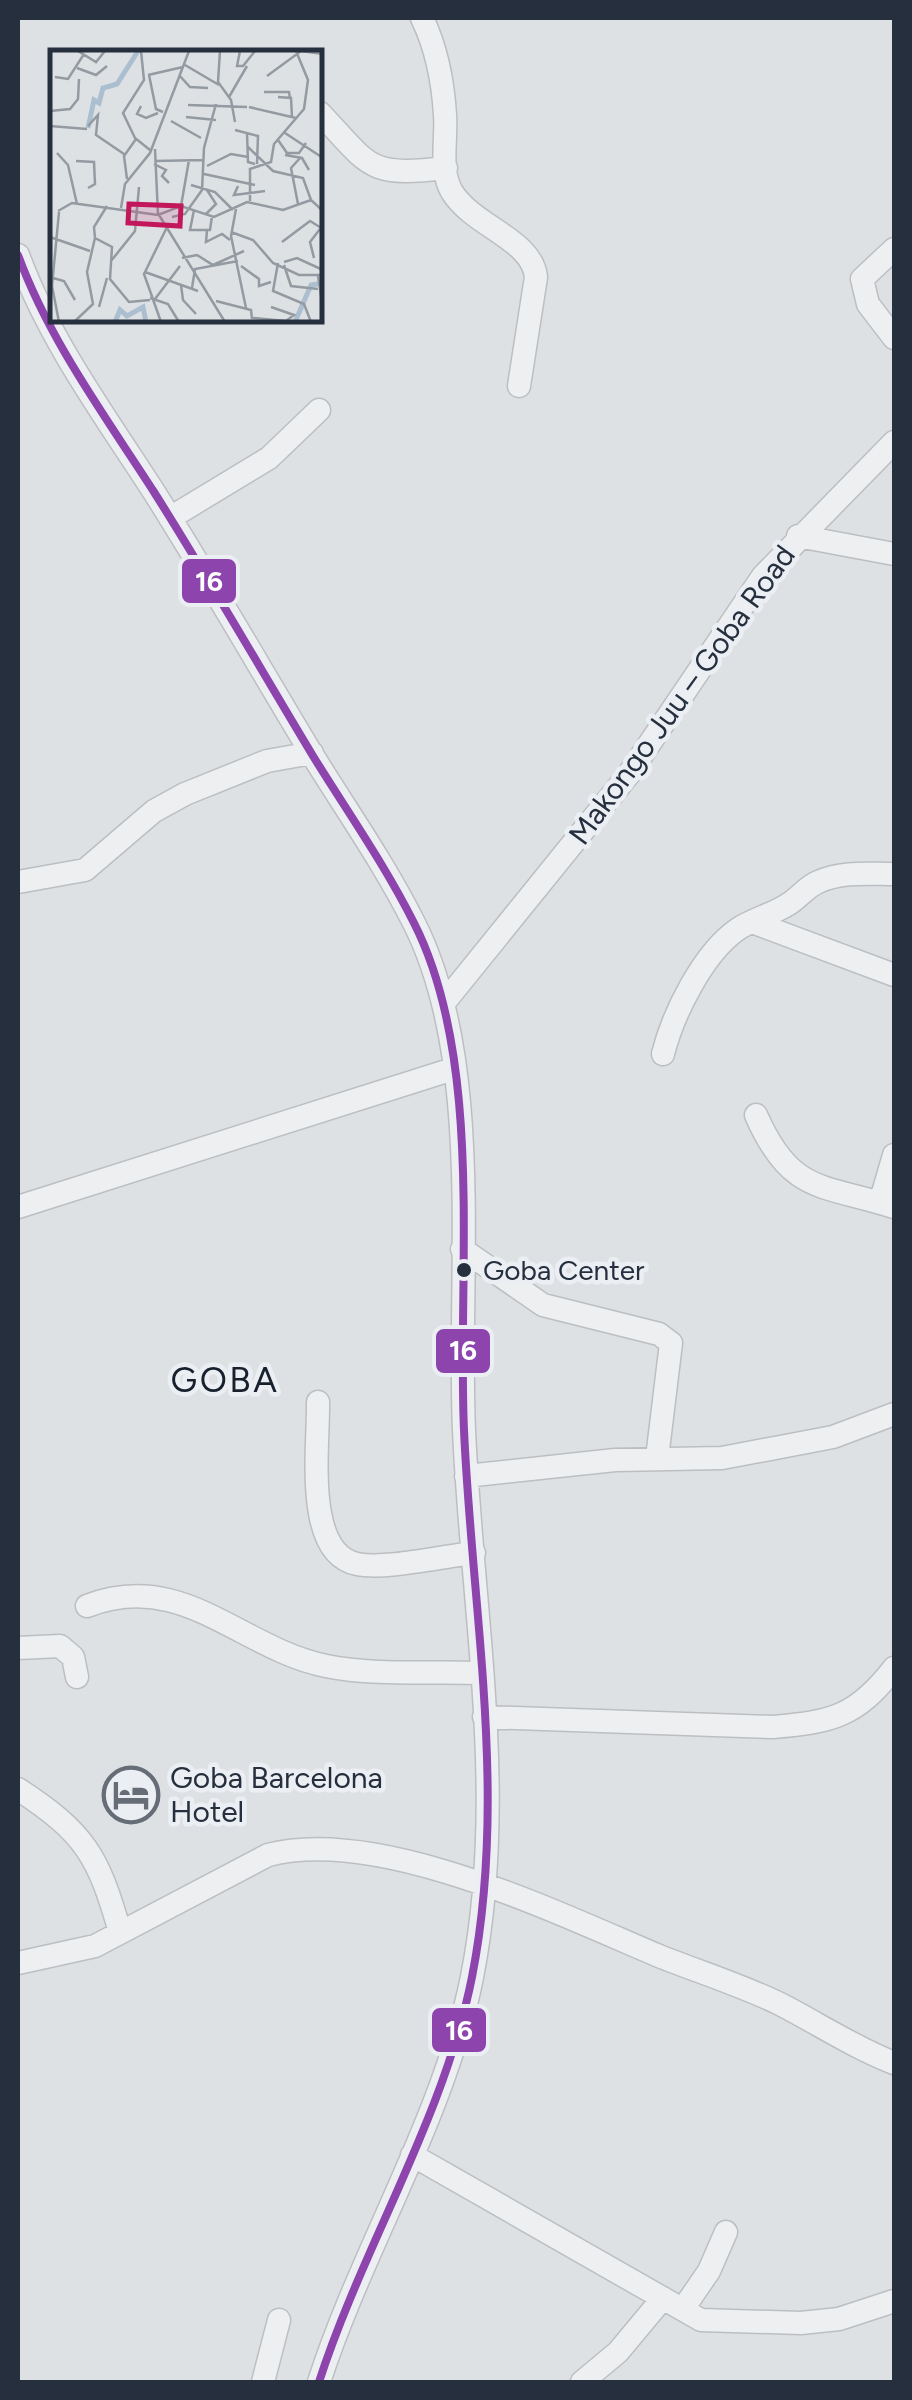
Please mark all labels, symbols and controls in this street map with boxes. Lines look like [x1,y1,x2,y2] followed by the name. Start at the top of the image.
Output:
[50,50,322,322] inset map
[560,538,803,852] street label: Makongo Juu – Goba Road
[180,557,238,605] line badge: 16
[195,564,223,598] text: 16
[483,1253,645,1287] place label: Goba Center
[454,1260,474,1280] marker: Goba Center
[434,1327,492,1375] line badge: 16
[449,1333,477,1367] text: 16
[171,1359,279,1401] district label: GOBA
[170,1759,383,1830] place label: Goba Barcelona Hotel
[101,1765,161,1825] hotel icon: Goba Barcelona Hotel
[430,2006,488,2054] line badge: 16
[445,2013,473,2047] text: 16

